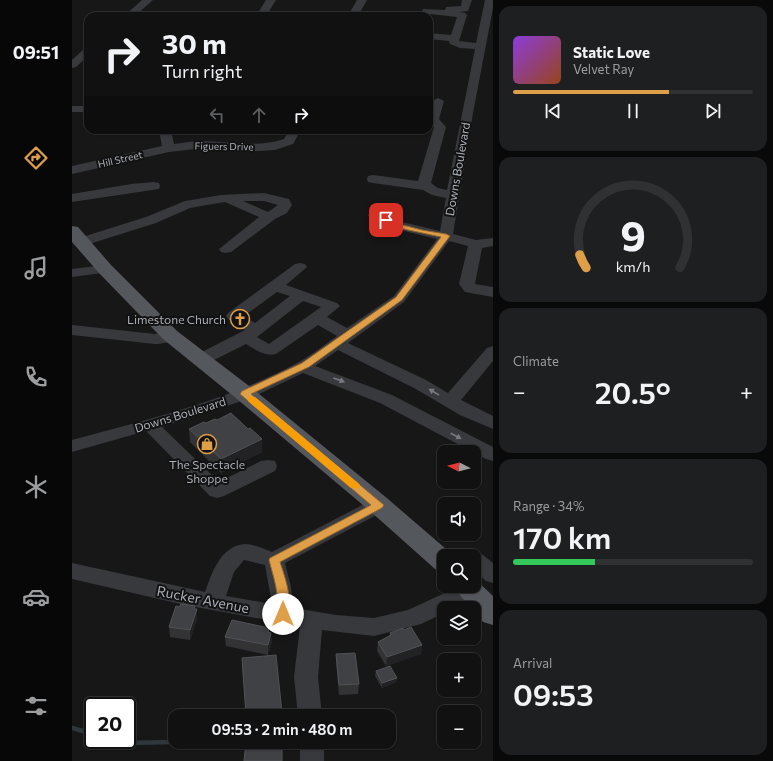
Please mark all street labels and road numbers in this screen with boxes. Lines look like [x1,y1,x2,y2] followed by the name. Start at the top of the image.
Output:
[442,121,472,217] street label: Downs Boulevard
[194,139,254,153] street label: Figuers Drive
[97,148,143,170] street label: Hill Street
[133,393,227,435] street label: Downs Boulevard
[155,582,251,616] street label: Rucker Avenue

